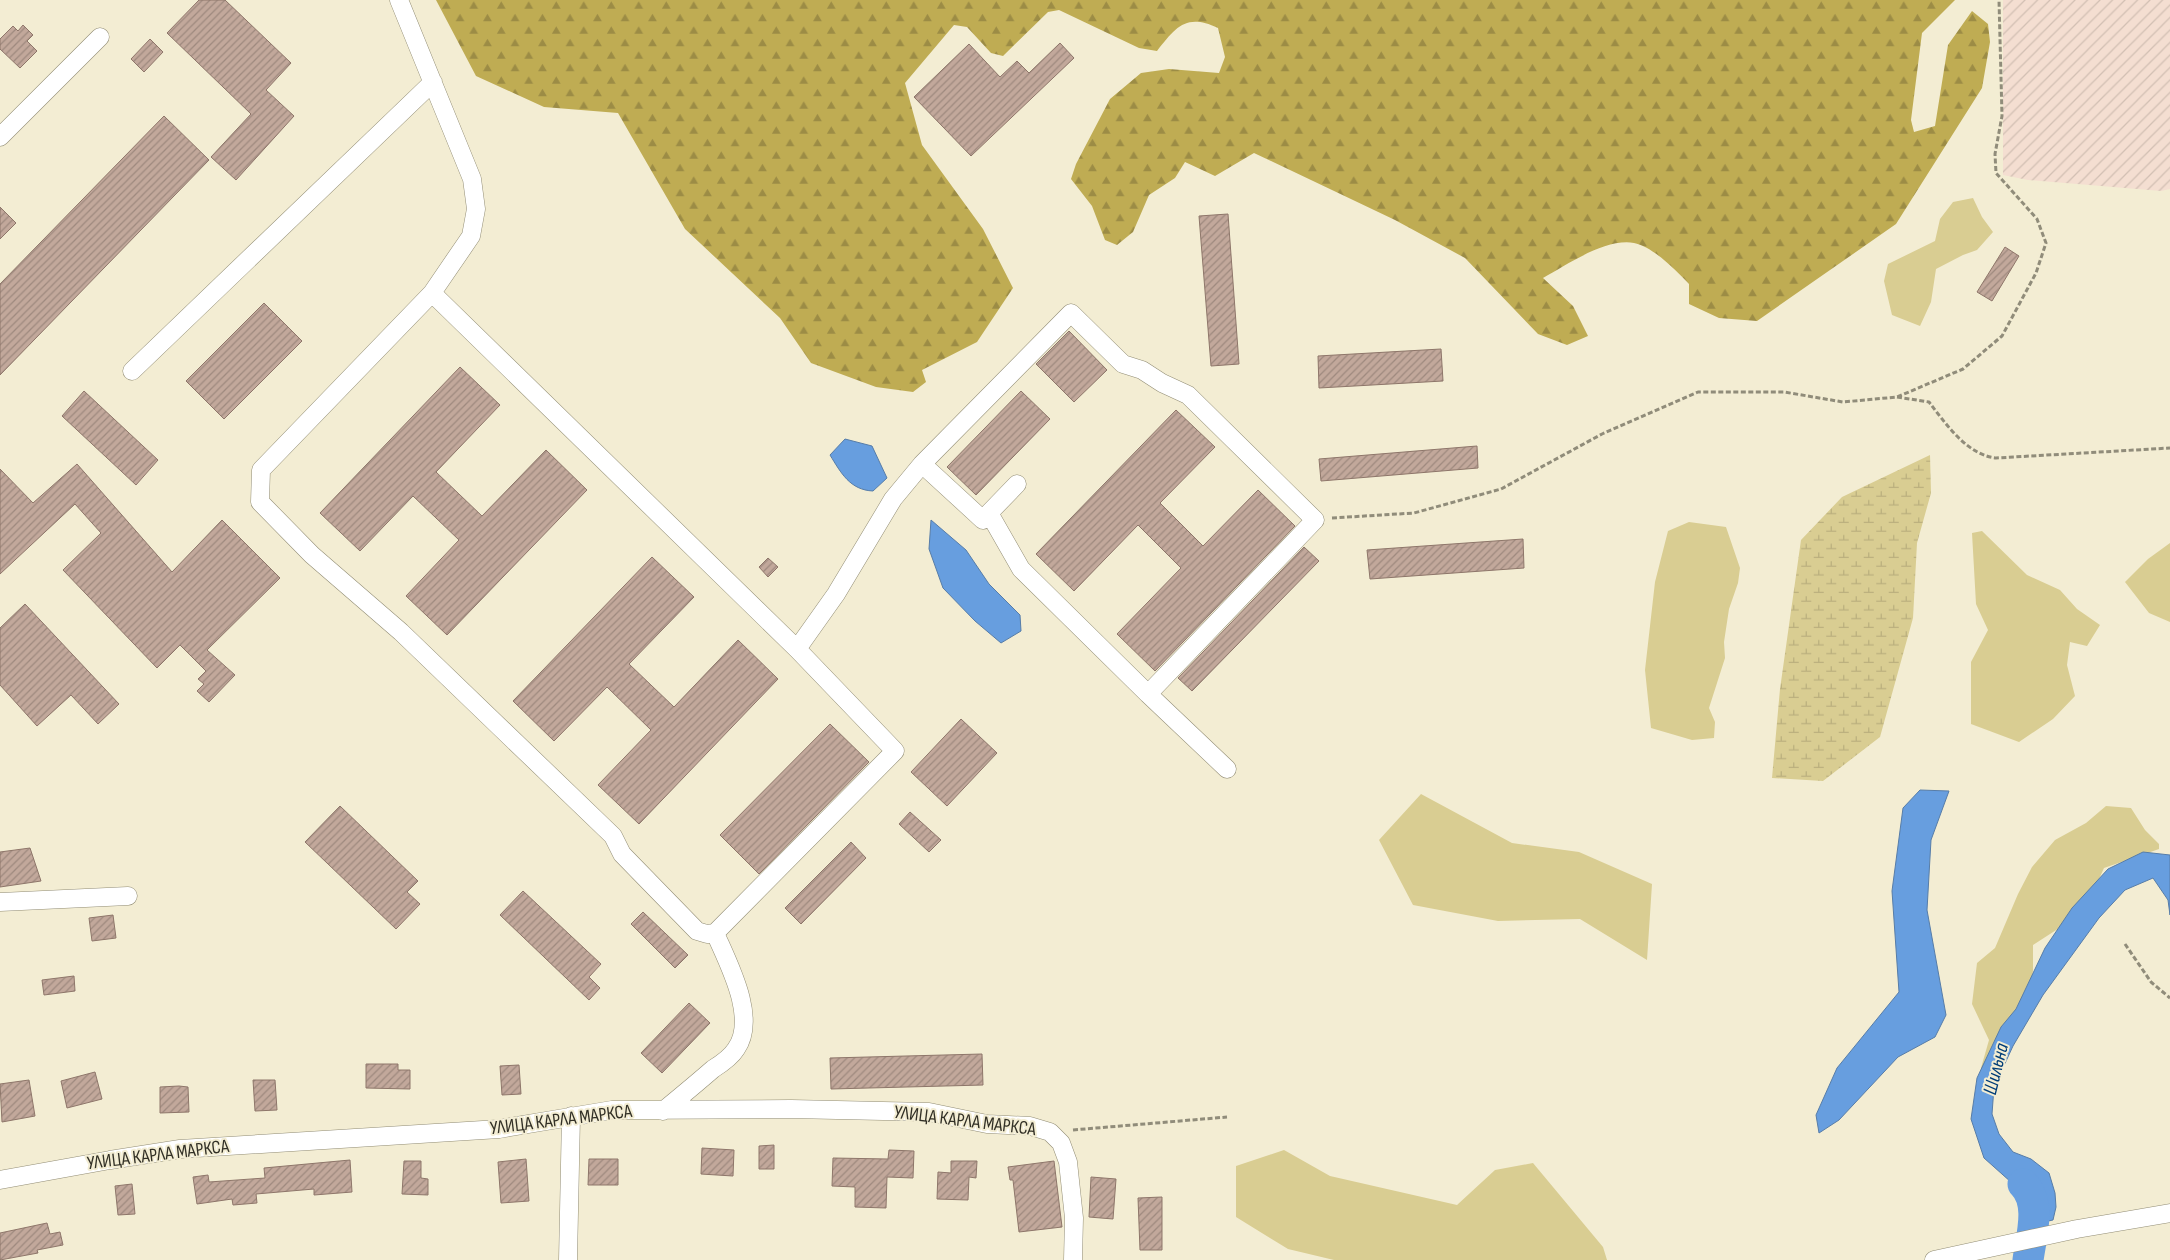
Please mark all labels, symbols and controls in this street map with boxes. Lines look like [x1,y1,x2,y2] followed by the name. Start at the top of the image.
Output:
[1978,1041,2014,1097] water label: Шильна
[489,1100,634,1140] street label: УЛИЦА КАРЛА МАРКСА
[893,1101,1038,1141] street label: УЛИЦА КАРЛА МАРКСА
[86,1135,231,1175] street label: УЛИЦА КАРЛА МАРКСА

